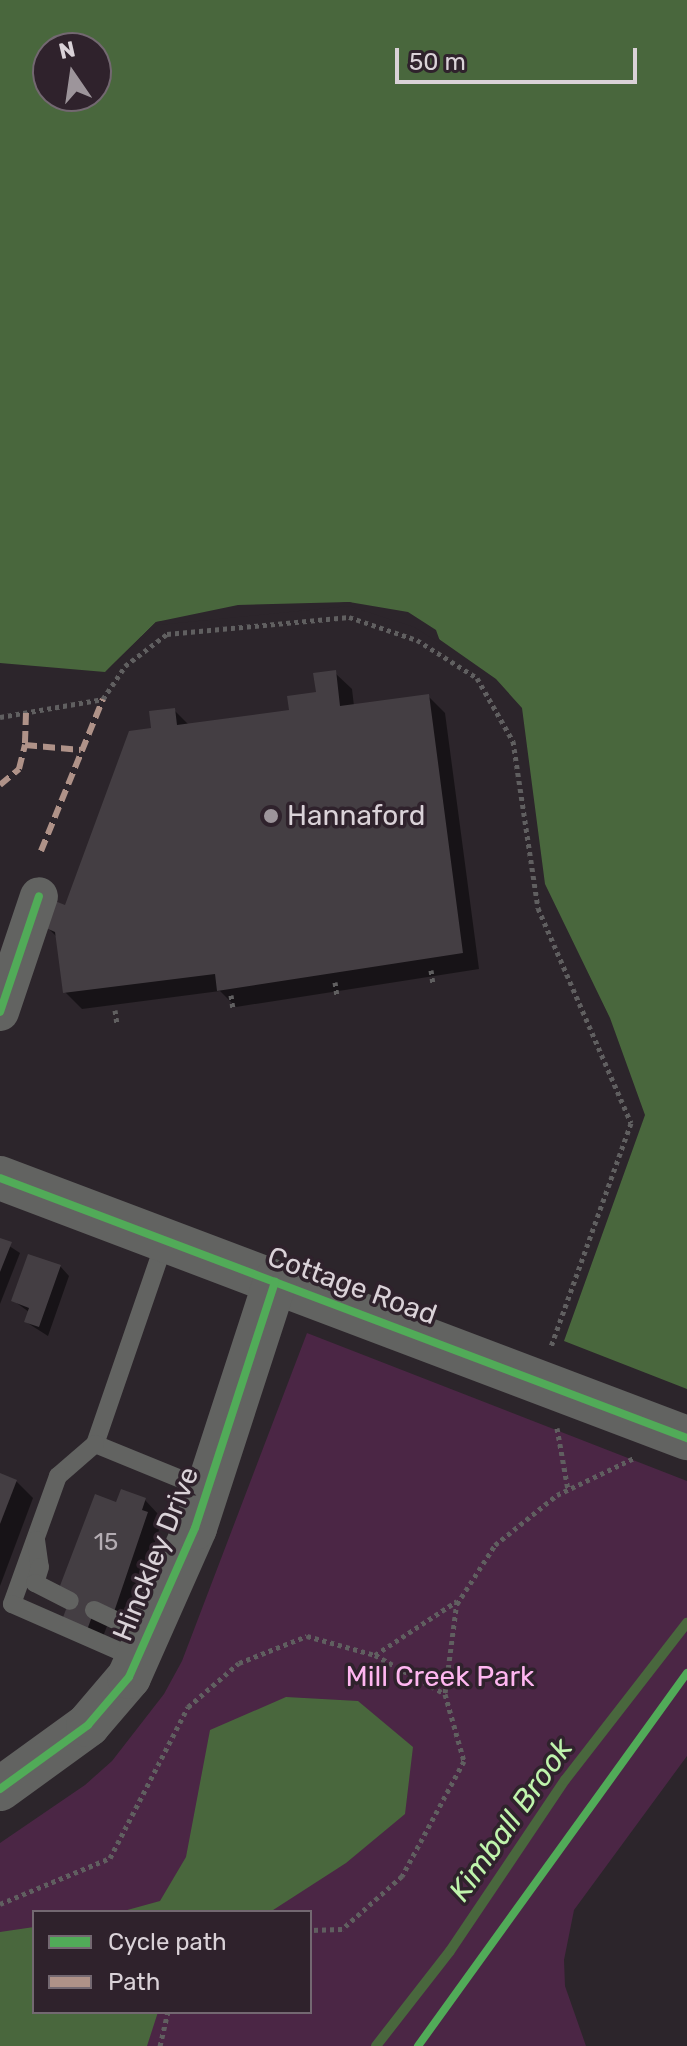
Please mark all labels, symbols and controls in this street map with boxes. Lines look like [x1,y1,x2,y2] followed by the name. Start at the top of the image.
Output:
[32,32,112,112] north arrow
[399,32,641,82] scale bar
[56,35,78,65] text: N
[409,48,466,76] text: 50 m
[287,799,425,833] place label: Hannaford
[262,807,280,825] marker: Hannaford
[263,1240,441,1332] street label: Cottage Road
[106,1462,206,1646] street label: Hinckley Drive
[94,1529,118,1557] house number: 15
[345,1660,535,1694] park label: Mill Creek Park
[442,1732,580,1908] water label: Kimball Brook
[32,1910,312,2014] legend
[108,1928,227,1956] text: Cycle path
[108,1968,160,1996] text: Path

